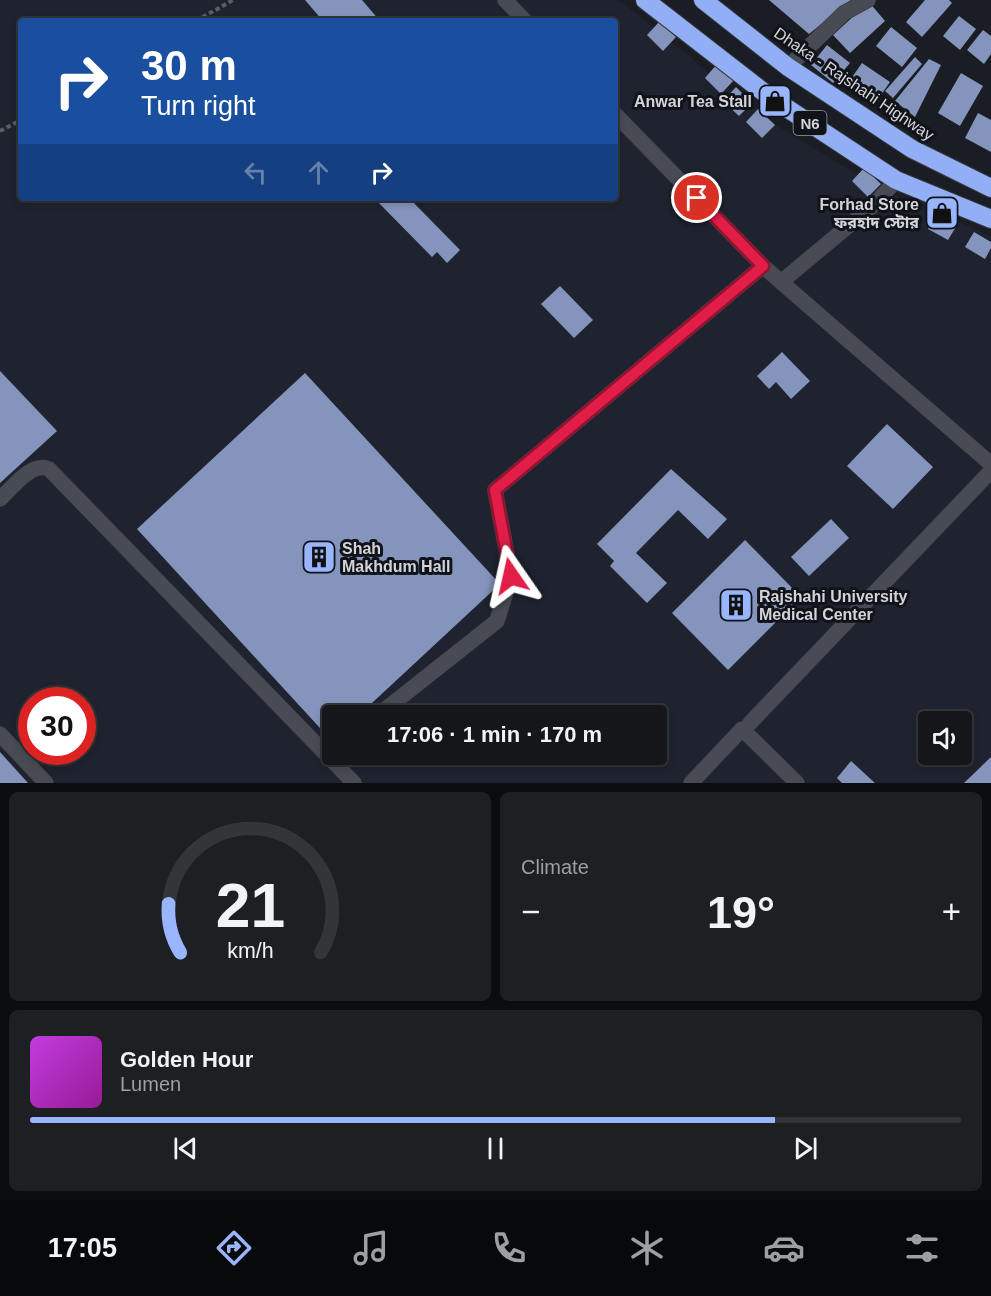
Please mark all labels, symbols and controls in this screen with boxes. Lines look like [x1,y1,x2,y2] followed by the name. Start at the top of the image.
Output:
[771,24,937,144] street label: Dhaka - Rajshahi Highway
[42,42,120,120] icon: right
[141,42,237,89] text: 30 m
[757,83,793,119] shop icon: Anwar Tea Stall
[141,91,256,121] text: Turn right
[634,93,752,110] place label: Anwar Tea Stall
[794,111,826,135] road number: N6
[239,156,272,189] icon: left
[302,156,335,189] icon: ahead
[365,156,398,189] icon: right
[671,172,722,223] pin
[680,181,713,214] icon: arrive
[924,195,960,231] shop icon: Forhad Store ফরহাদ স্টোর
[819,196,919,231] place label: Forhad Store ফরহাদ স্টোর
[301,539,337,575] building icon: Shah Makhdum Hall
[342,540,450,575] place label: Shah Makhdum Hall
[479,544,543,608] position arrow
[718,587,754,623] building icon: Rajshahi University Medical Center
[759,588,908,623] place label: Rajshahi University Medical Center
[18,687,96,765] speed limit sign: 30
[918,711,972,765] map controls
[918,711,972,765] button: sound
[387,722,602,747] text: 17:06 · 1 min · 170 m
[521,856,589,878] text: Climate
[215,871,285,940] text: 21
[707,887,775,938] text: 19°
[521,893,540,930] text: −
[942,893,961,930] text: +
[227,940,273,964] text: km/h
[120,1047,253,1072] text: Golden Hour
[120,1073,181,1095] text: Lumen
[169,1132,202,1165] icon: previous
[479,1132,512,1165] icon: pause
[789,1132,822,1165] icon: next
[213,1227,255,1269] icon: directions
[350,1227,392,1269] icon: music
[488,1227,530,1269] icon: phone
[626,1227,668,1269] icon: climate
[763,1227,805,1269] icon: car
[901,1227,943,1269] icon: filters
[48,1233,117,1263] text: 17:05

